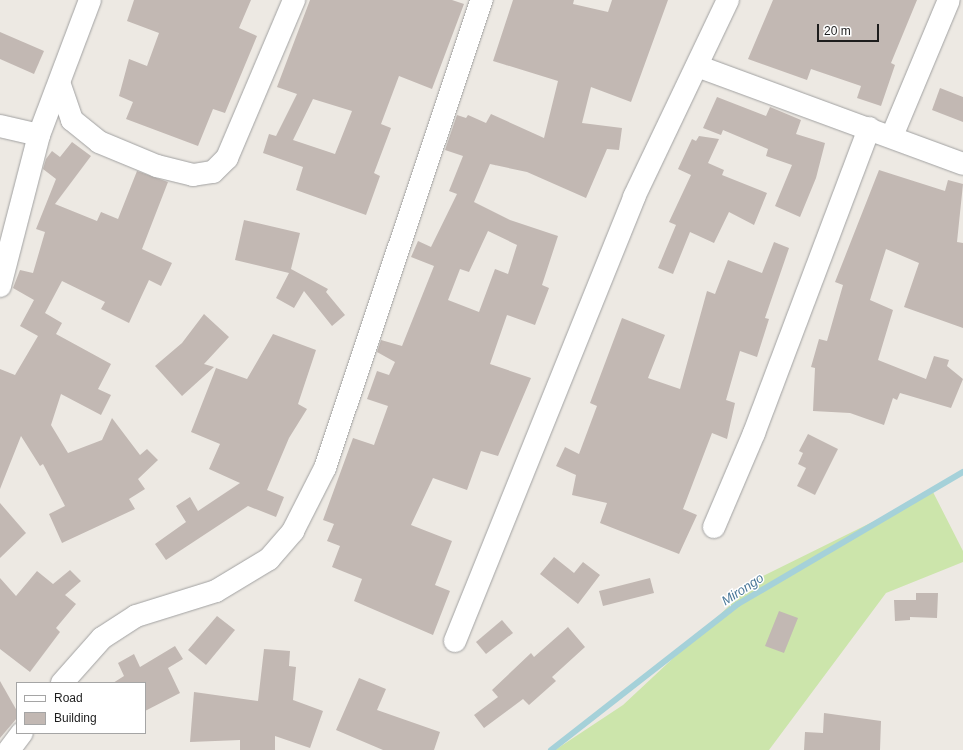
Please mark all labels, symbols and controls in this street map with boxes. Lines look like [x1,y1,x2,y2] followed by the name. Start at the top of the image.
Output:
[819,16,881,42] scale bar
[824,24,851,38] text: 20 m
[719,571,767,609] water label: Mirongo
[16,682,146,734] legend
[54,691,83,705] text: Road
[54,711,97,725] text: Building

